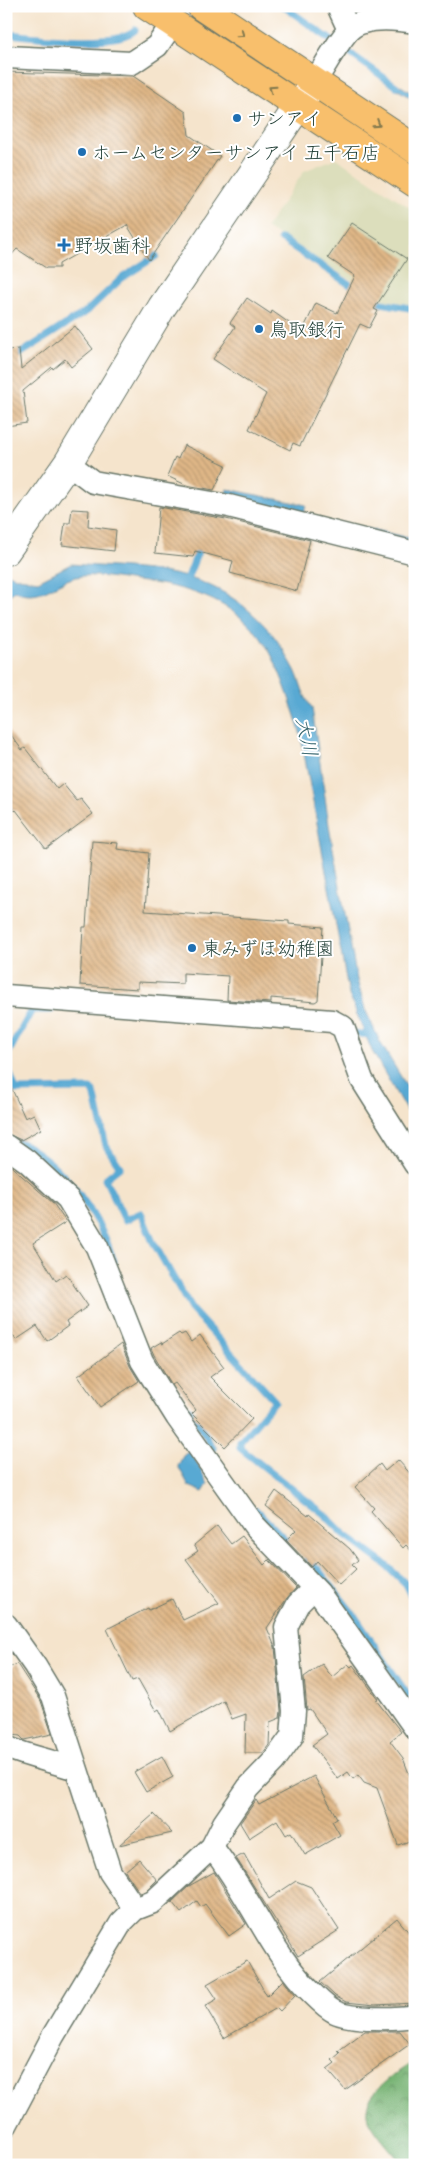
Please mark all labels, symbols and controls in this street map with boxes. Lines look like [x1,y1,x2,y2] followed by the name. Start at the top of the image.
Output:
[236,28,245,37] one-way arrow
[268,86,278,95] one-way arrow
[247,102,322,135] place label: サンアイ
[231,112,243,124] marker: サンアイ
[371,118,380,127] one-way arrow
[92,136,380,169] place label: ホームセンターサンアイ 五千石店
[76,146,88,158] marker: ホームセンターサンアイ 五千石店
[74,229,150,262] place label: 野坂歯科
[58,239,70,251] marker: 野坂歯科
[269,313,345,346] place label: 鳥取銀行
[253,323,265,335] marker: 鳥取銀行
[286,714,328,760] water label: 大川
[202,932,334,965] place label: 東みずほ幼稚園
[186,942,198,954] marker: 東みずほ幼稚園

